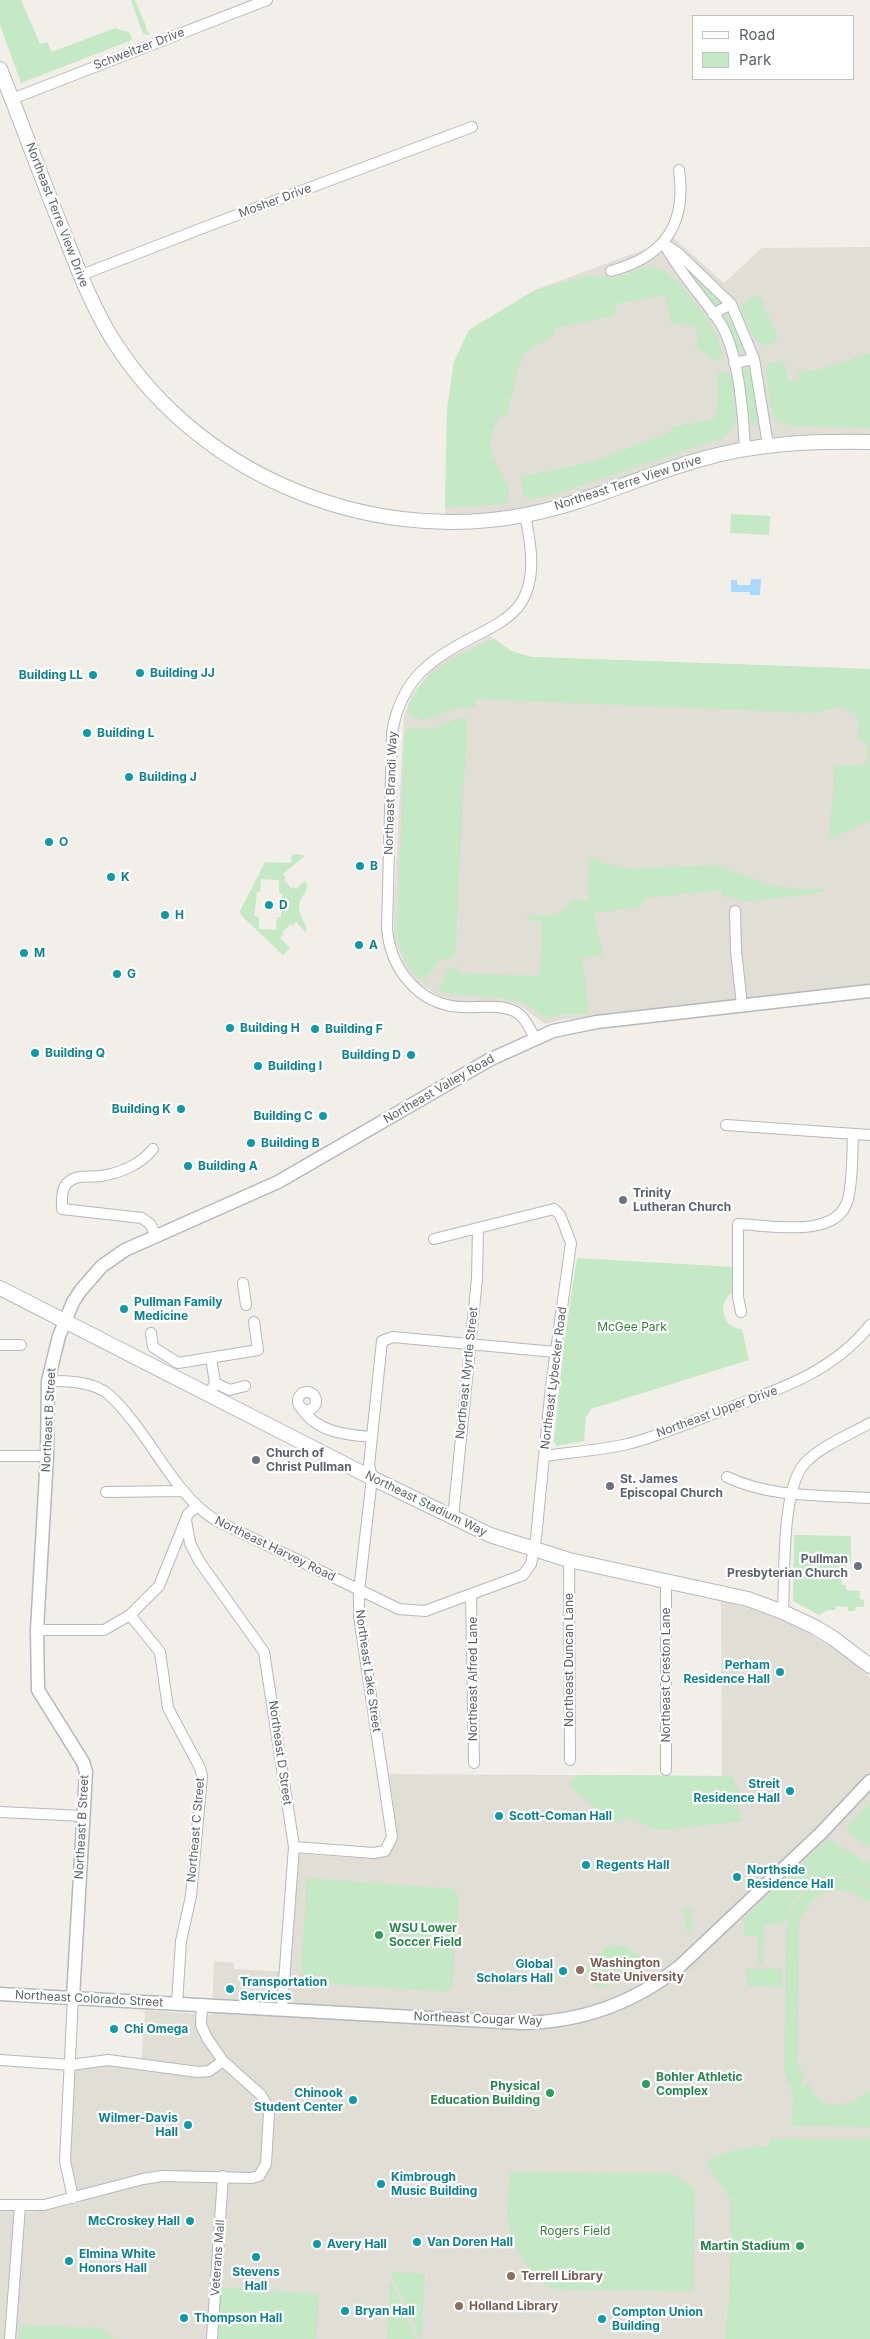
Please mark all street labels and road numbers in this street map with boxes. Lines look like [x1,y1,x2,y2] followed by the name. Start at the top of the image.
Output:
[92,25,186,73] street label: Schweitzer Drive
[23,141,91,289] street label: Northeast Terre View Drive
[237,181,313,221] street label: Mosher Drive
[553,452,703,514] street label: Northeast Terre View Drive
[382,731,400,855] street label: Northeast Brandi Way
[381,1051,497,1127] street label: Northeast Valley Road
[453,1306,481,1440] street label: Northeast Myrtle Street
[538,1306,570,1450] street label: Northeast Lybecker Road
[39,1367,59,1473] street label: Northeast B Street
[655,1383,779,1441] street label: Northeast Upper Drive
[363,1468,489,1540] street label: Northeast Stadium Way
[212,1514,338,1584] street label: Northeast Harvey Road
[562,1593,576,1727] street label: Northeast Duncan Lane
[659,1608,673,1742] street label: Northeast Creston Lane
[352,1609,384,1733] street label: Northeast Lake Street
[466,1617,480,1741] street label: Northeast Alfred Lane
[266,1700,294,1806] street label: Northeast D Street
[72,1774,92,1880] street label: Northeast B Street
[184,1777,208,1883] street label: Northeast C Street
[14,1988,164,2010] street label: Northeast Colorado Street
[413,2010,543,2028] street label: Northeast Cougar Way
[208,2219,228,2297] street label: Veterans Mall

